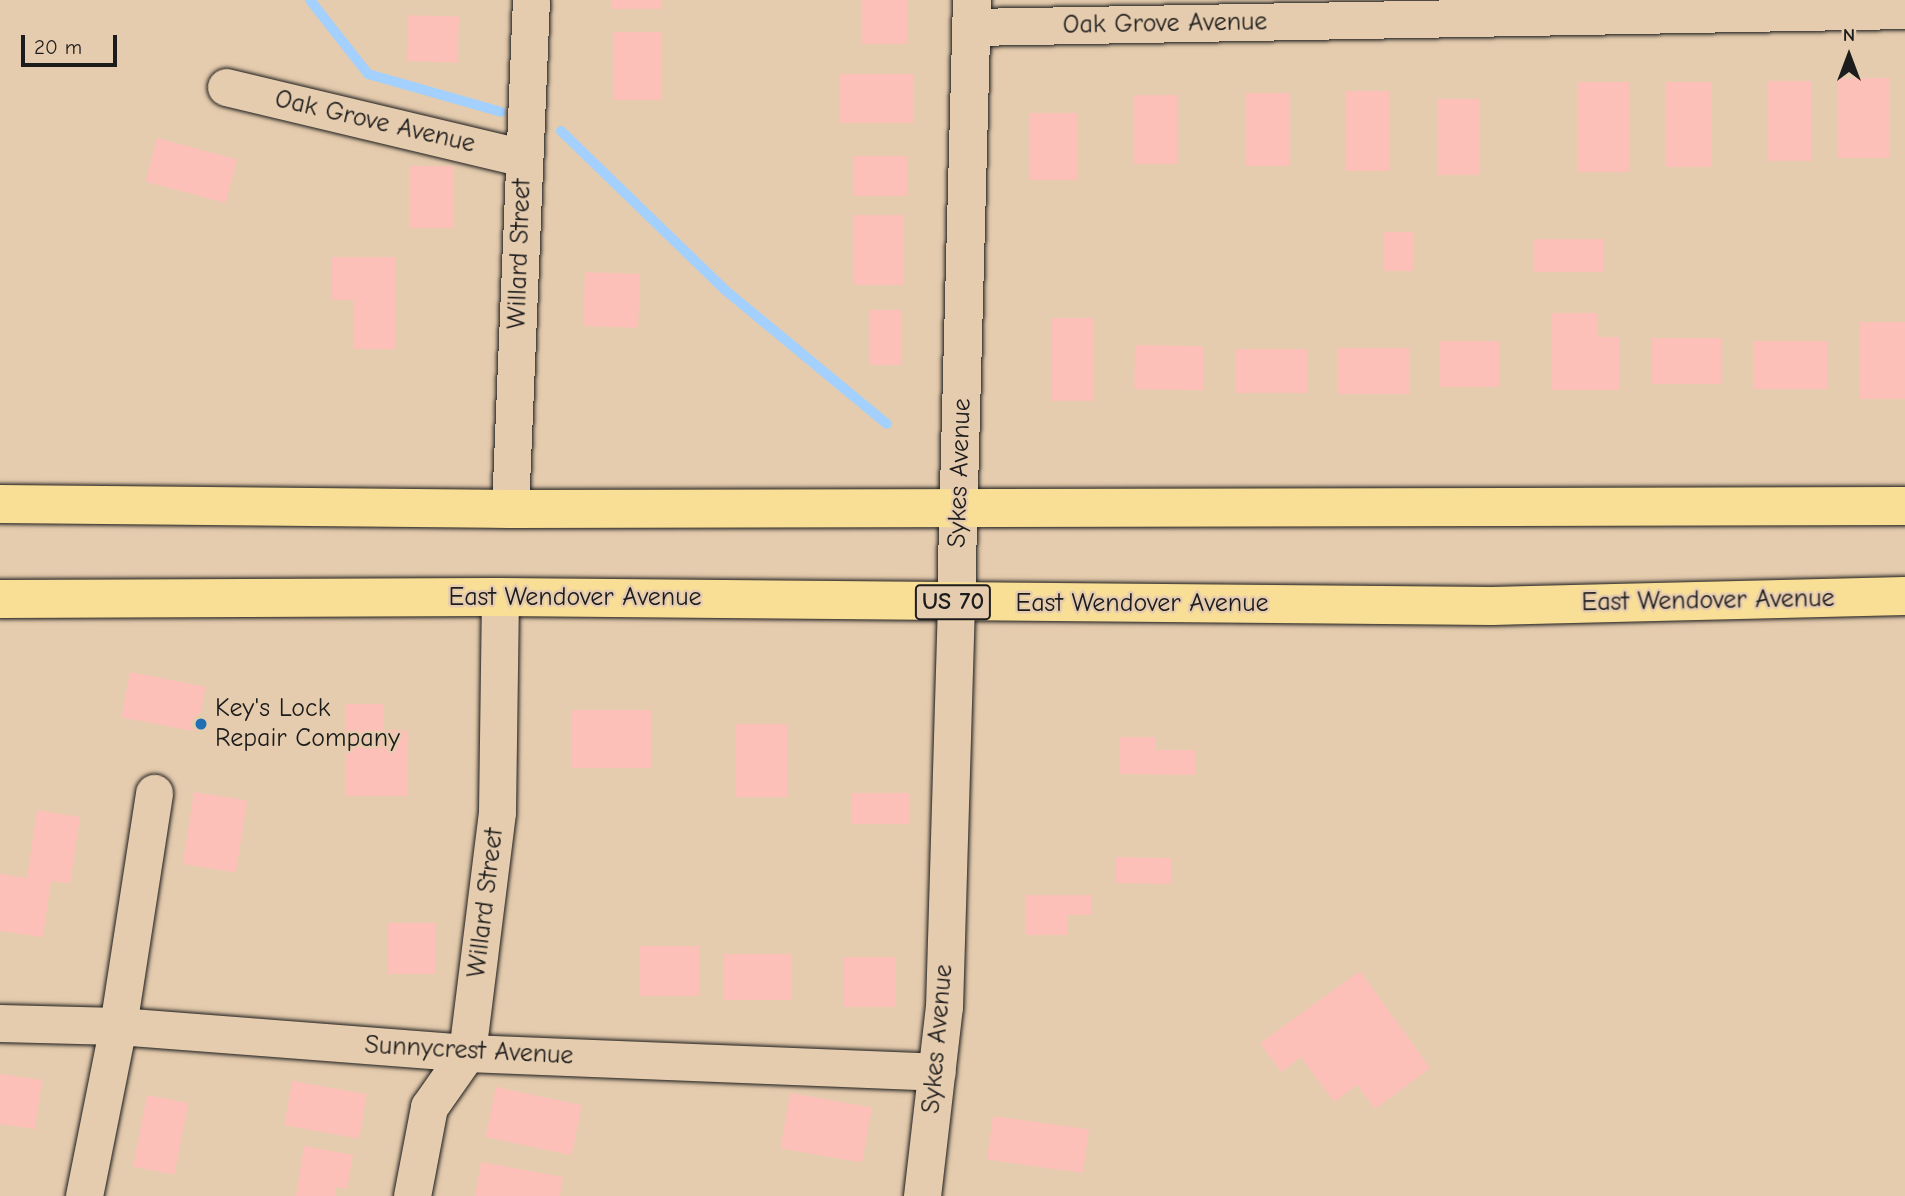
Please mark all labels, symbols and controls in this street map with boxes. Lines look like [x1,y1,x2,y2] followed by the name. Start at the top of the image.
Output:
[1062,7,1268,41] street label: Oak Grove Avenue
[24,21,121,65] scale bar
[1814,21,1884,91] north arrow
[1843,24,1855,46] text: N
[34,35,82,59] text: 20 m
[272,84,478,160] street label: Oak Grove Avenue
[502,178,538,330] street label: Willard Street
[942,398,978,548] street label: Sykes Avenue
[448,582,702,614] street label: East Wendover Avenue
[914,582,992,622] road number: US 70
[1581,583,1835,619] street label: East Wendover Avenue
[1015,588,1269,620] street label: East Wendover Avenue
[215,693,400,754] place label: Key's Lock Repair Company
[193,716,209,732] marker: Key's Lock Repair Company
[461,826,511,980] street label: Willard Street
[916,963,960,1115] street label: Sykes Avenue
[364,1030,574,1072] street label: Sunnycrest Avenue

